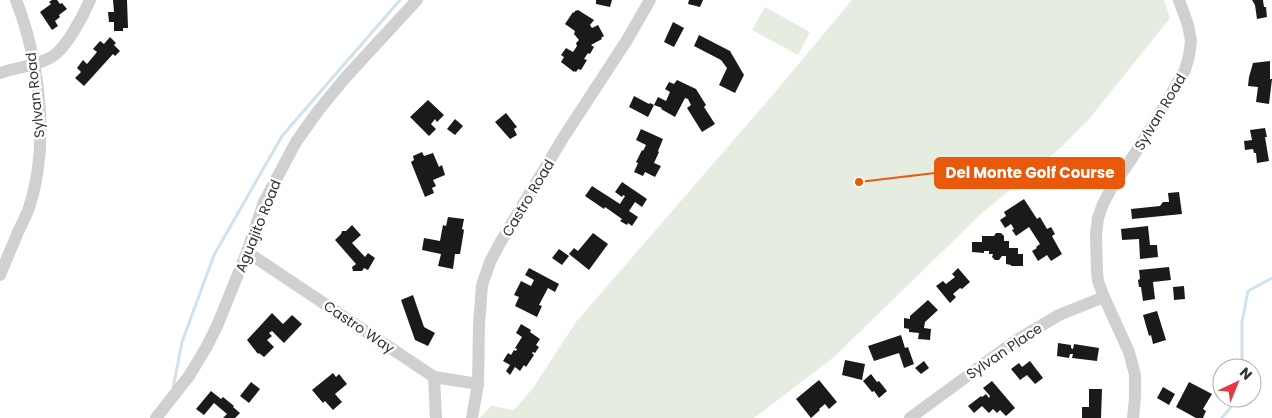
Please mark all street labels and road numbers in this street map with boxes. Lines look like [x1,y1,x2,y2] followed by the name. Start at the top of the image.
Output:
[21,51,49,139] street label: Sylvan Road
[1129,70,1191,154] street label: Sylvan Road
[497,156,559,240] street label: Castro Road
[230,177,286,275] street label: Aguajito Road
[320,296,399,358] street label: Castro Way
[962,318,1046,384] street label: Sylvan Place

